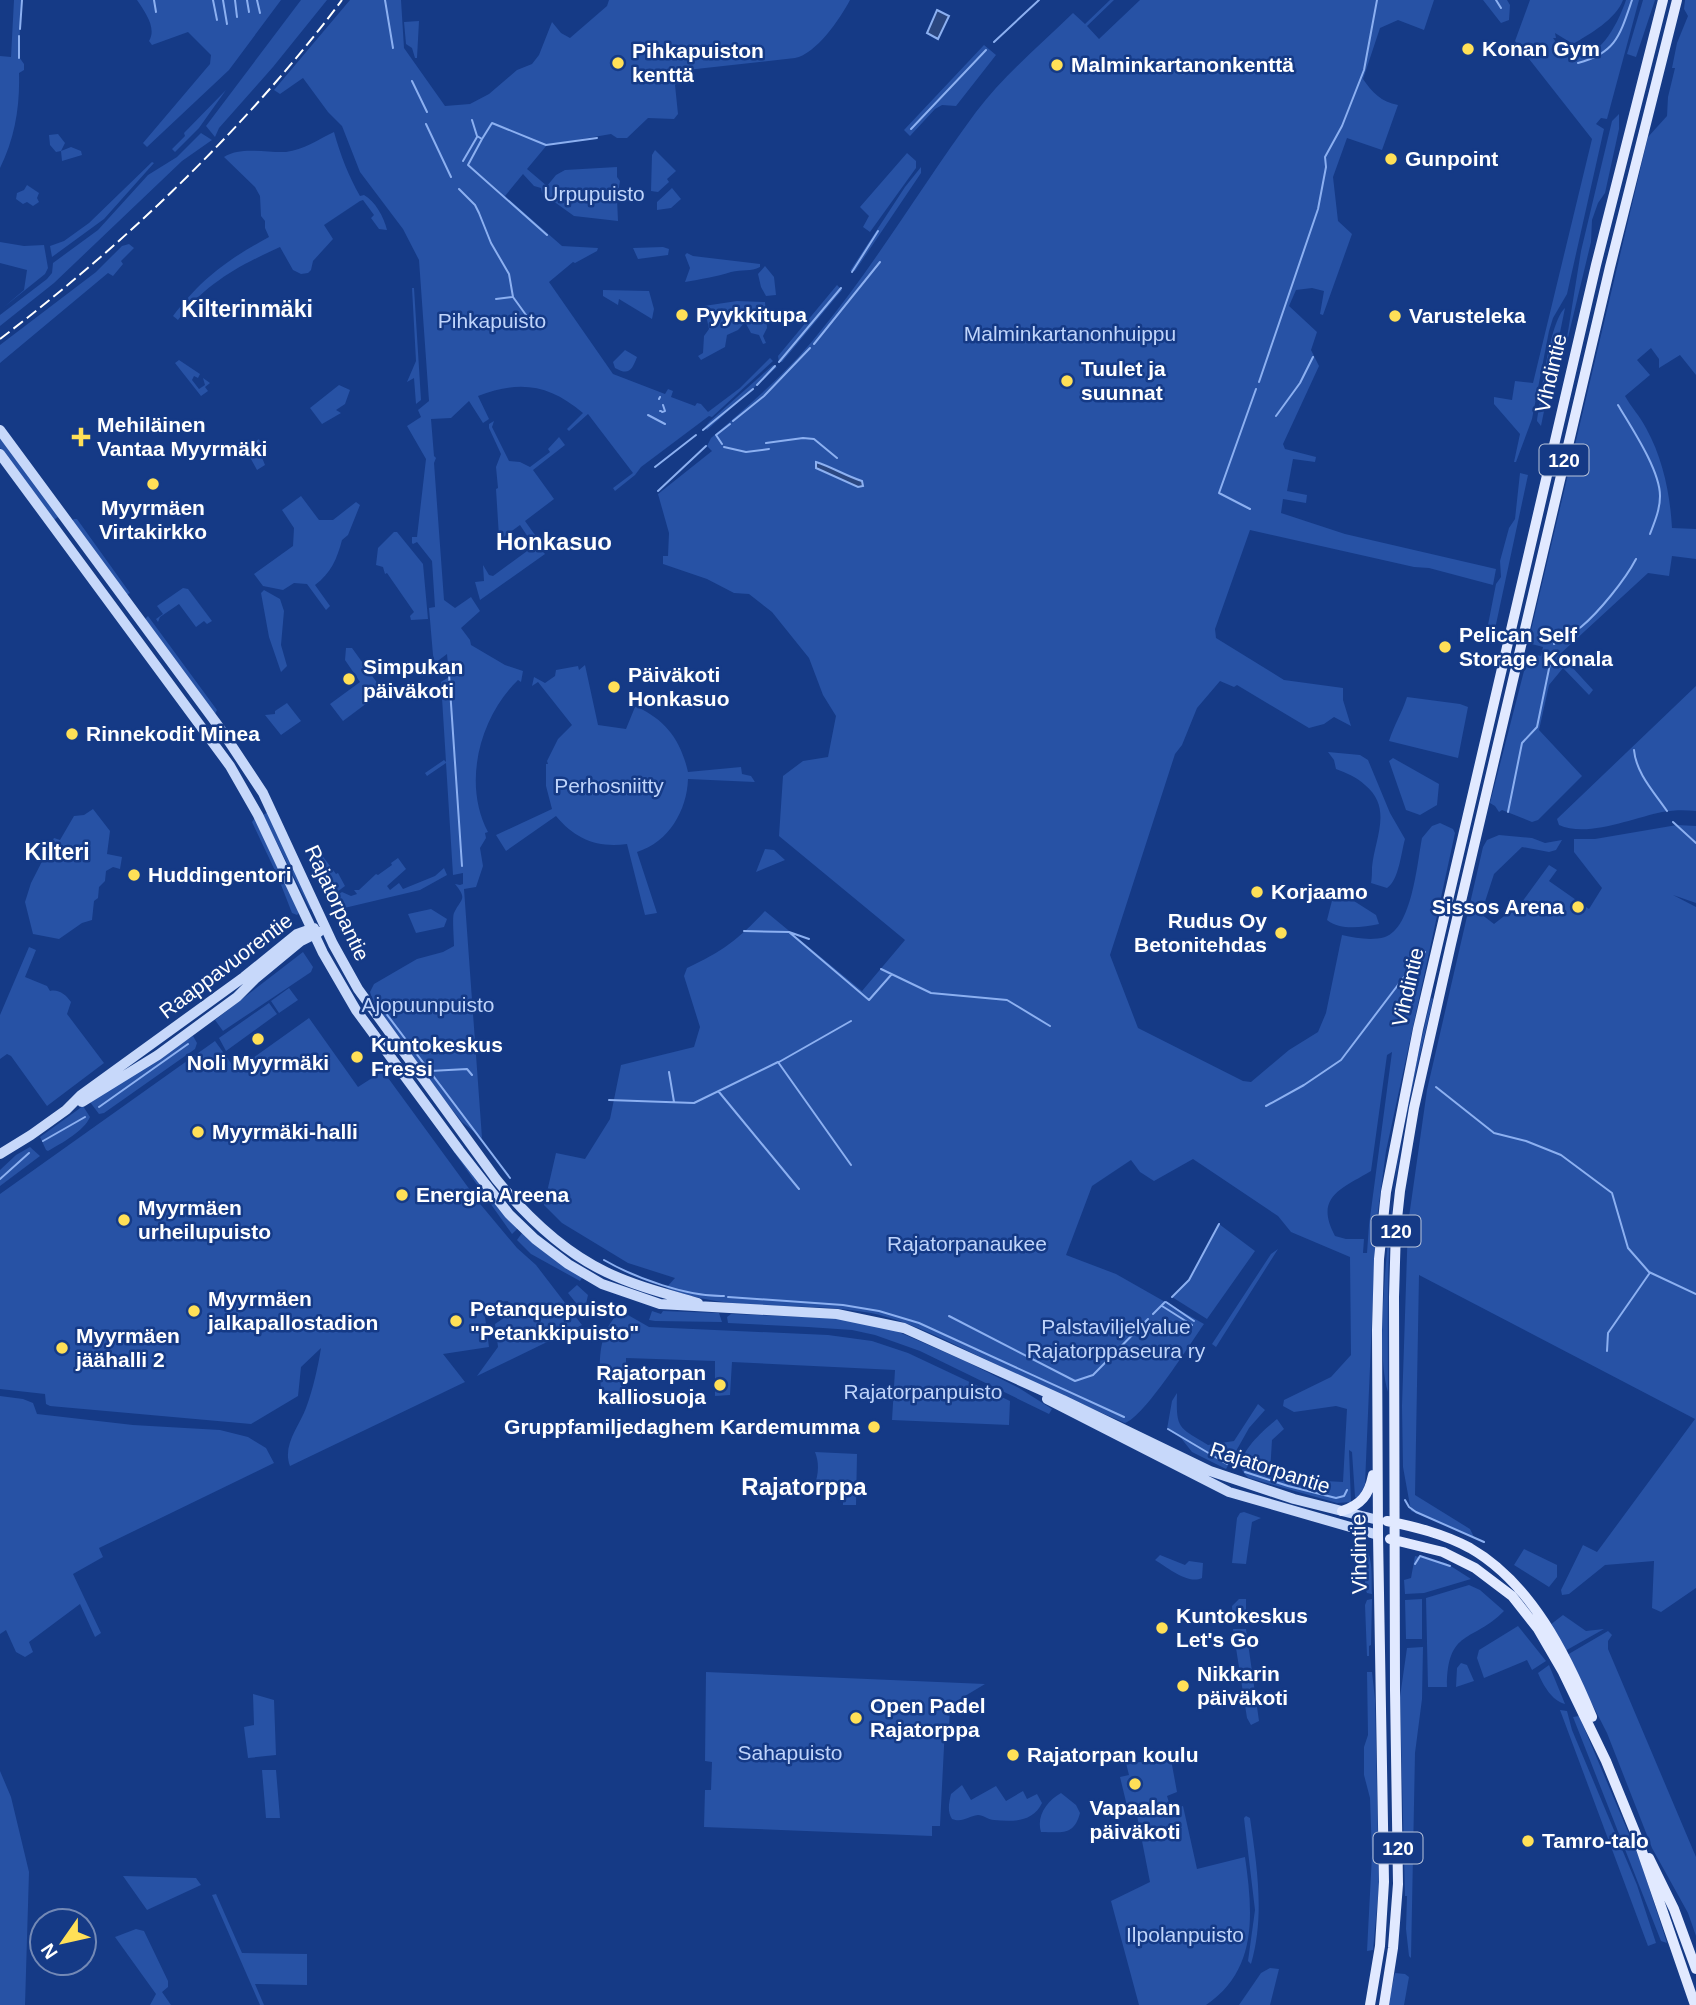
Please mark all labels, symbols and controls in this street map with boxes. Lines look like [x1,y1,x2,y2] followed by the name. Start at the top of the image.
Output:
[1482,37,1600,60] place label: Konan Gym
[632,39,764,86] place label: Pihkapuiston kenttä
[1460,41,1476,57] marker: Konan Gym
[1071,53,1294,76] place label: Malminkartanonkenttä
[610,55,626,71] marker: Pihkapuiston kenttä
[1049,57,1065,73] marker: Malminkartanonkenttä
[1405,147,1498,170] place label: Gunpoint
[1383,151,1399,167] marker: Gunpoint
[543,182,645,205] park label: Urpupuisto
[181,296,313,322] district label: Kilterinmäki
[696,303,807,326] place label: Pyykkitupa
[1409,304,1526,327] place label: Varusteleka
[674,307,690,323] marker: Pyykkitupa
[1387,308,1403,324] marker: Varusteleka
[438,309,546,332] park label: Pihkapuisto
[964,322,1176,345] park label: Malminkartanonhuippu
[1530,331,1571,415] street label: Vihdintie
[1081,357,1166,404] place label: Tuulet ja suunnat
[1059,373,1075,389] marker: Tuulet ja suunnat
[97,413,267,460] place label: Mehiläinen Vantaa Myyrmäki
[71,427,91,447] marker: Mehiläinen Vantaa Myyrmäki
[1540,444,1588,475] road number: 120
[145,476,161,492] marker: Myyrmäen Virtakirkko
[99,496,207,543] place label: Myyrmäen Virtakirkko
[496,528,612,555] district label: Honkasuo
[1459,623,1613,670] place label: Pelican Self Storage Konala
[1437,639,1453,655] marker: Pelican Self Storage Konala
[363,655,463,702] place label: Simpukan päiväkoti
[628,663,730,710] place label: Päiväkoti Honkasuo
[341,671,357,687] marker: Simpukan päiväkoti
[606,679,622,695] marker: Päiväkoti Honkasuo
[86,722,260,745] place label: Rinnekodit Minea
[64,726,80,742] marker: Rinnekodit Minea
[554,774,664,797] park label: Perhosniitty
[24,839,90,865] district label: Kilteri
[301,841,374,964] street label: Rajatorpantie
[148,863,291,886] place label: Huddingentori
[126,867,142,883] marker: Huddingentori
[1271,880,1368,903] place label: Korjaamo
[1249,884,1265,900] marker: Korjaamo
[1432,895,1564,918] place label: Sissos Arena
[1570,899,1586,915] marker: Sissos Arena
[155,908,296,1023] street label: Raappavuorentie
[1134,909,1267,956] place label: Rudus Oy Betonitehdas
[1273,925,1289,941] marker: Rudus Oy Betonitehdas
[1387,945,1428,1029] street label: Vihdintie
[361,993,495,1016] park label: Ajopuunpuisto
[250,1031,266,1047] marker: Noli Myyrmäki
[371,1033,503,1080] place label: Kuntokeskus Fressi
[349,1049,365,1065] marker: Kuntokeskus Fressi
[187,1051,329,1074] place label: Noli Myyrmäki
[212,1120,358,1143] place label: Myyrmäki-halli
[190,1124,206,1140] marker: Myyrmäki-halli
[416,1183,570,1206] place label: Energia Areena
[394,1187,410,1203] marker: Energia Areena
[138,1196,271,1243] place label: Myyrmäen urheilupuisto
[116,1212,132,1228] marker: Myyrmäen urheilupuisto
[1372,1216,1420,1246] road number: 120
[887,1232,1047,1255] park label: Rajatorpanaukee
[207,1287,378,1334] place label: Myyrmäen jalkapallostadion
[470,1297,639,1344] place label: Petanquepuisto "Petankkipuisto"
[186,1303,202,1319] marker: Myyrmäen jalkapallostadion
[448,1313,464,1329] marker: Petanquepuisto "Petankkipuisto"
[1027,1315,1206,1362] park label: Palstaviljelyalue Rajatorppaseura ry
[75,1324,180,1371] place label: Myyrmäen jäähalli 2
[54,1340,70,1356] marker: Myyrmäen jäähalli 2
[596,1361,706,1408] place label: Rajatorpan kalliosuoja
[712,1377,728,1393] marker: Rajatorpan kalliosuoja
[844,1380,1002,1403] park label: Rajatorpanpuisto
[504,1415,860,1438] place label: Gruppfamiljedaghem Kardemumma
[866,1419,882,1435] marker: Gruppfamiljedaghem Kardemumma
[1207,1437,1333,1498] street label: Rajatorpantie
[741,1473,867,1500] district label: Rajatorppa
[1346,1514,1371,1594] street label: Vihdintie
[1176,1604,1308,1651] place label: Kuntokeskus Let's Go
[1154,1620,1170,1636] marker: Kuntokeskus Let's Go
[1197,1662,1288,1709] place label: Nikkarin päiväkoti
[1175,1678,1191,1694] marker: Nikkarin päiväkoti
[870,1694,986,1741] place label: Open Padel Rajatorppa
[848,1710,864,1726] marker: Open Padel Rajatorppa
[737,1741,843,1764] park label: Sahapuisto
[1027,1743,1199,1766] place label: Rajatorpan koulu
[1005,1747,1021,1763] marker: Rajatorpan koulu
[1127,1776,1143,1792] marker: Vapaalan päiväkoti
[1089,1796,1181,1843] place label: Vapaalan päiväkoti
[1542,1829,1649,1852] place label: Tamro-talo
[1374,1832,1422,1864] road number: 120
[1520,1833,1536,1849] marker: Tamro-talo
[28,1907,98,1977] north arrow
[1126,1923,1244,1946] park label: Ilpolanpuisto
[37,1940,62,1963] text: N

